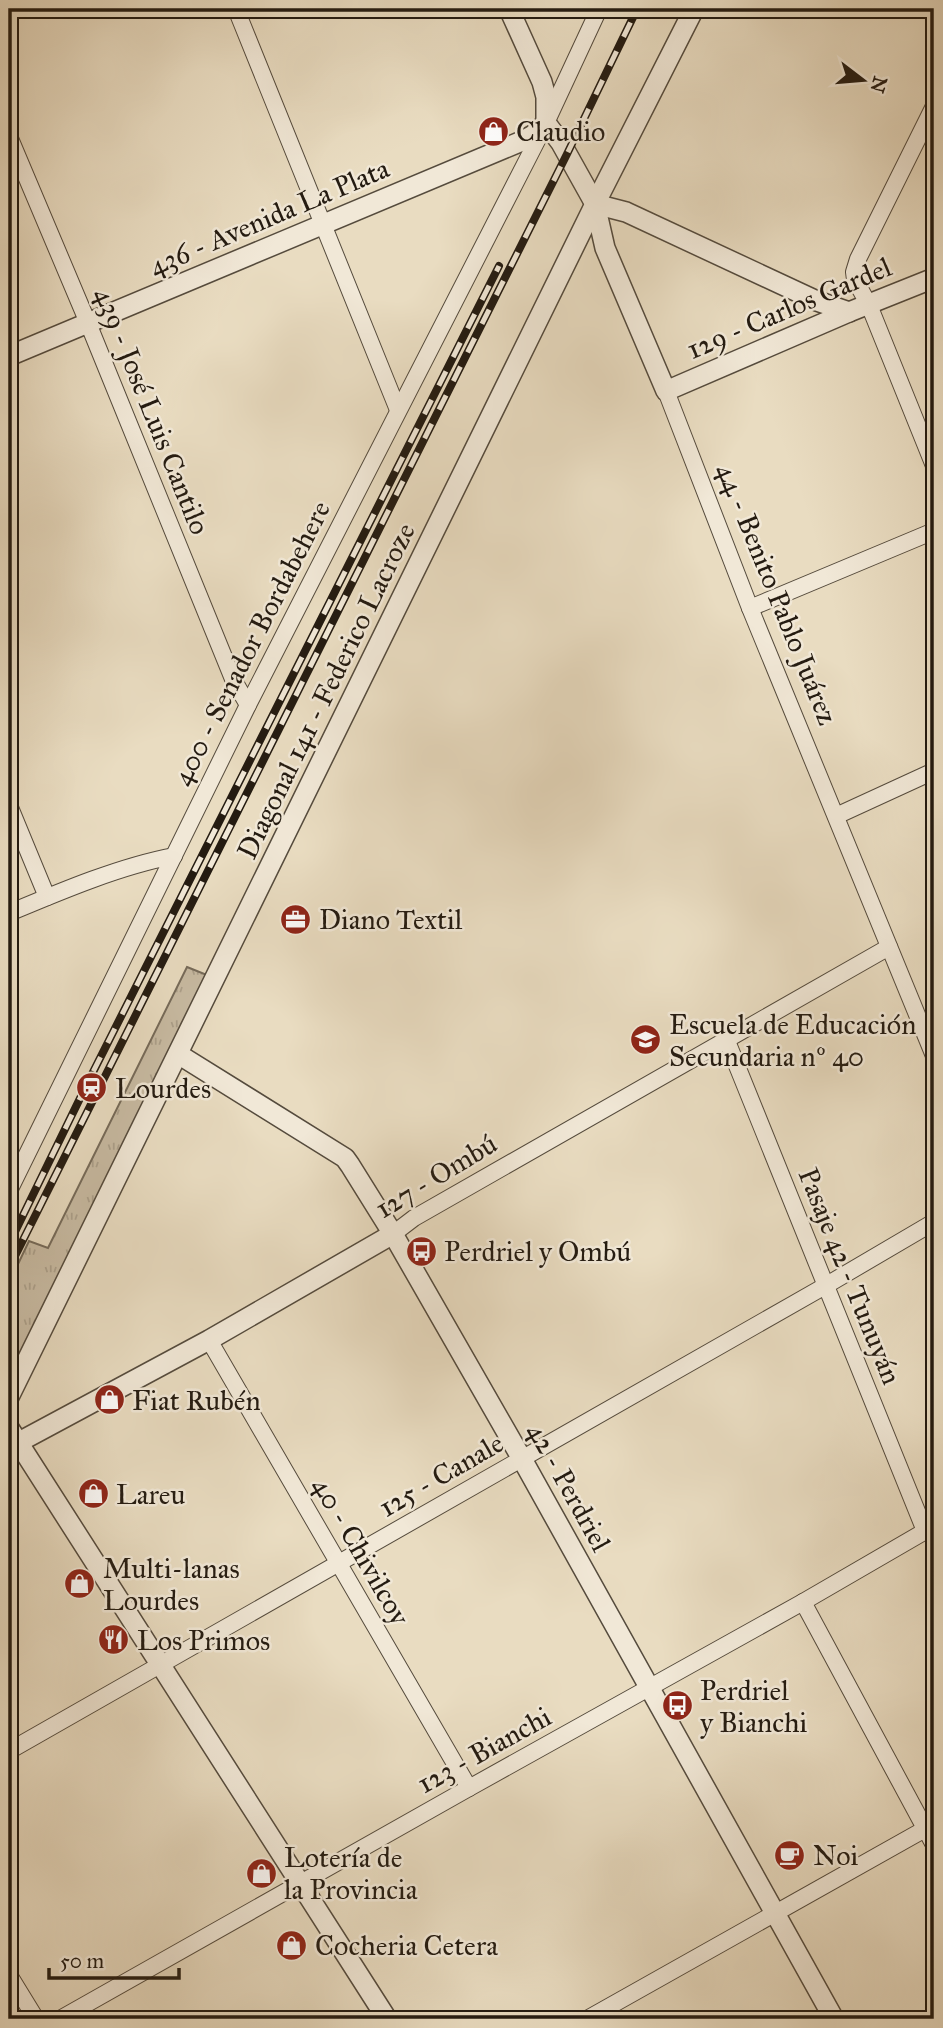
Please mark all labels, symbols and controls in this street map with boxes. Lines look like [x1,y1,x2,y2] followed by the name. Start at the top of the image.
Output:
[828,46,898,116] north arrow
[866,74,892,95] text: N
[476,114,510,148] shop icon: Claudio
[516,114,605,149] place label: Claudio
[144,151,395,283] street label: 436 - Avenida La Plata
[681,249,897,367] street label: 129 - Carlos Gardel
[86,282,218,540] street label: 439 - José Luis Cantilo
[709,458,845,730] street label: 44 - Benito Pablo Juárez
[164,495,338,791] street label: 400 - Senador Bordabehere
[229,517,423,865] street label: Diagonal 141 - Federico Lacroze
[279,902,313,936] office icon: Diano Textil
[319,902,463,937] place label: Diano Textil
[669,1007,916,1074] place label: Escuela de Educación Secundaria nº 40
[629,1023,663,1057] school or university icon: Escuela de Educación Secundaria nº 40
[75,1071,109,1105] station icon: Lourdes
[115,1071,211,1106] place label: Lourdes
[369,1126,503,1226] street label: 127 - Ombú
[791,1163,909,1389] street label: Pasaje 42 - Tunuyán
[404,1234,438,1268] bus stop icon: Perdriel y Ombú
[444,1234,631,1269] place label: Perdriel y Ombú
[92,1383,126,1417] shop icon: Fiat Rubén
[132,1383,261,1418] place label: Fiat Rubén
[519,1417,619,1558] street label: 42 - Perdriel
[372,1425,510,1525] street label: 125 - Canale
[305,1471,418,1632] street label: 40 - Chivilcoy
[76,1477,110,1511] shop icon: Lareu
[116,1477,185,1512] place label: Lareu
[103,1551,240,1618] place label: Multi-lanas Lourdes
[63,1567,97,1601] shop icon: Multi-lanas Lourdes
[97,1623,131,1657] restaurant icon: Los Primos
[137,1623,270,1658] place label: Los Primos
[700,1673,808,1740] place label: Perdriel y Bianchi
[660,1689,694,1723] bus stop icon: Perdriel y Bianchi
[411,1699,557,1801] street label: 123 - Bianchi
[773,1838,807,1872] cafe icon: Noi
[813,1838,859,1873] place label: Noi
[284,1840,418,1907] place label: Lotería de la Provincia
[244,1856,278,1890] shop icon: Lotería de la Provincia
[275,1928,309,1962] shop icon: Cocheria Cetera
[315,1928,498,1963] place label: Cocheria Cetera
[49,1937,178,1981] scale bar
[60,1948,105,1974] text: 50 m

